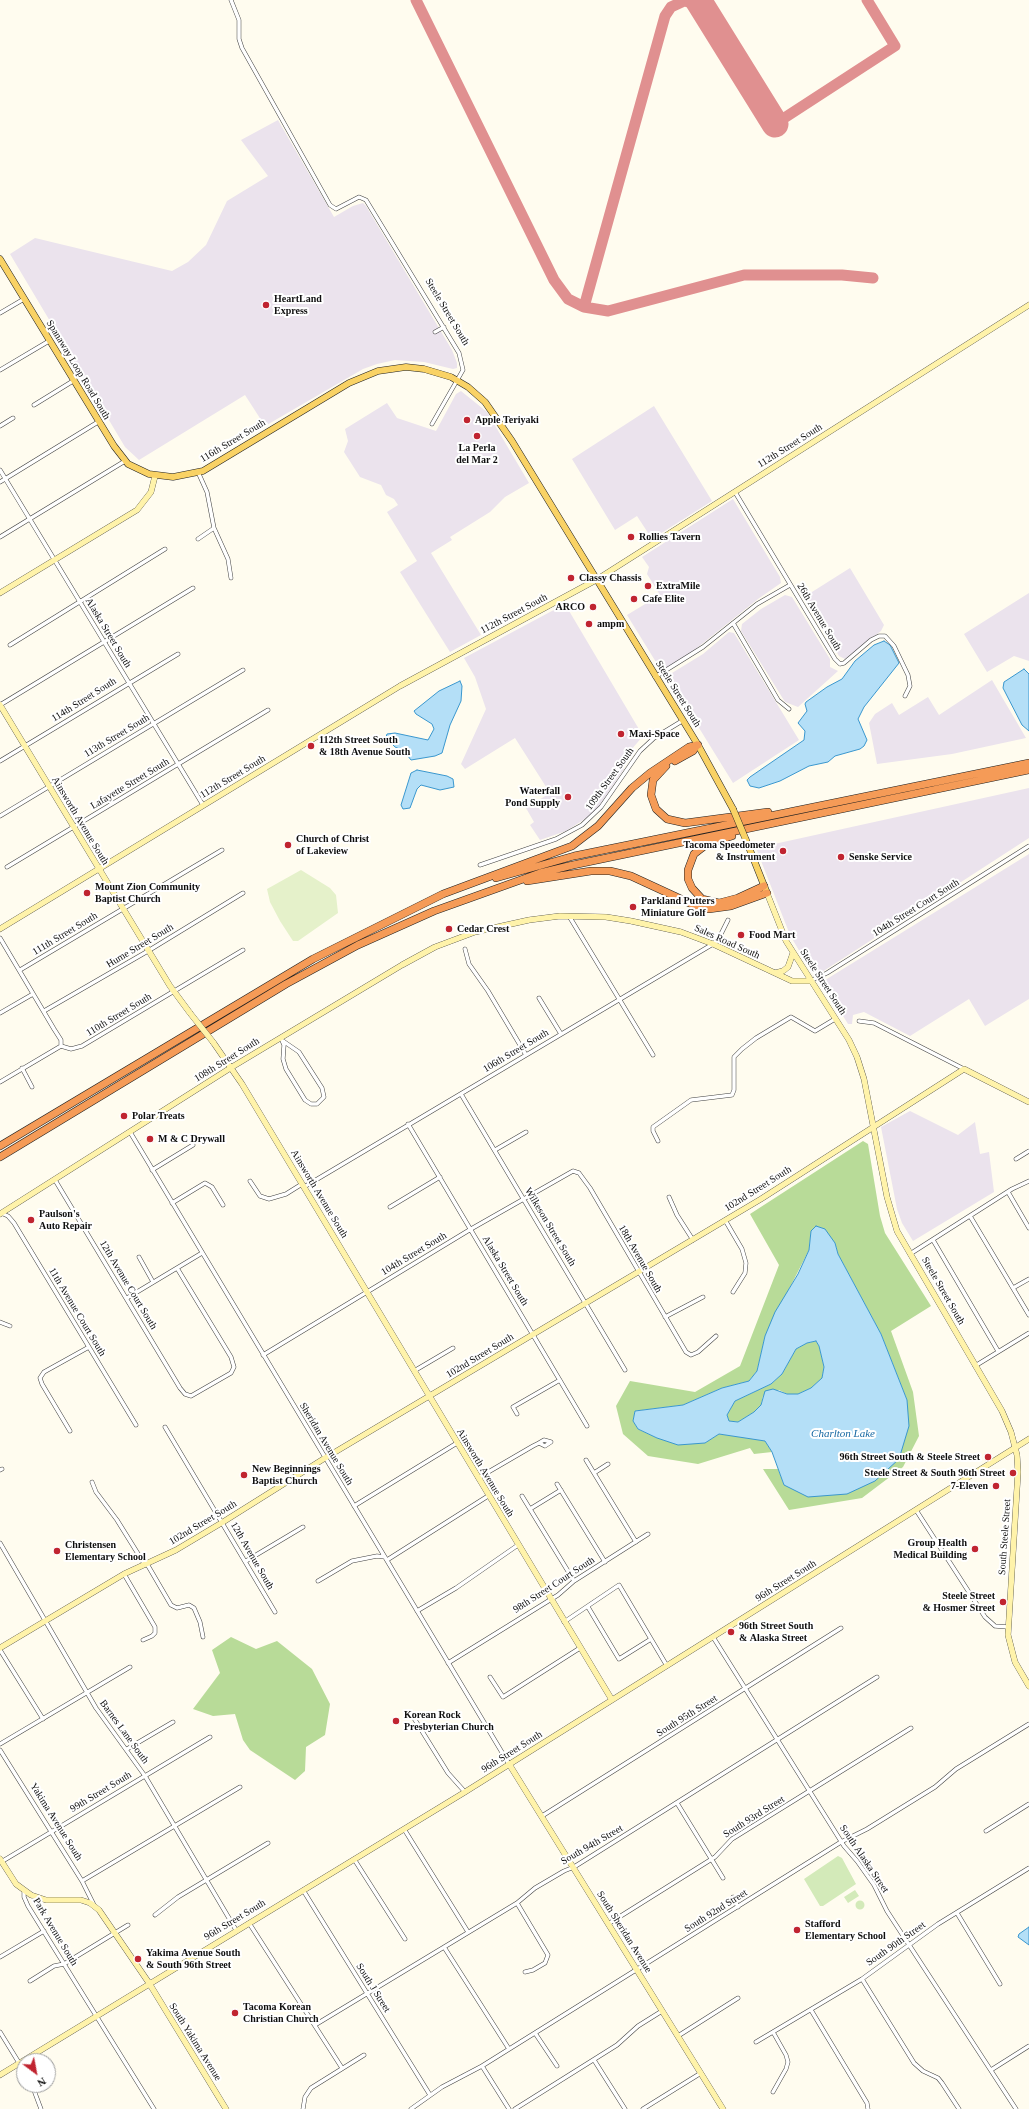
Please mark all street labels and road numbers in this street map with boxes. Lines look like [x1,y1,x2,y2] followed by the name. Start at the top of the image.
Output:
[422,276,472,348] street label: Steele Street South
[43,318,113,422] street label: Spanaway Loop Road South
[198,417,268,465] street label: 116th Street South
[755,421,825,471] street label: 112th Street South
[794,581,844,653] street label: 26th Avenue South
[478,591,550,637] street label: 112th Street South
[82,596,134,670] street label: Alaska Street South
[653,659,703,729] street label: Steele Street South
[49,675,119,725] street label: 114th Street South
[82,712,152,760] street label: 113th Street South
[583,745,637,813] street label: 109th Street South
[198,753,268,801] street label: 112th Street South
[89,756,171,812] street label: Lafayette Street South
[49,775,111,867] street label: Ainsworth Avenue South
[871,876,961,940] street label: 104th Street Court South
[30,910,100,958] street label: 111th Street South
[104,921,176,971] street label: Hume Street South
[692,922,762,962] street label: Sales Road South
[797,947,849,1017] street label: Steele Street South
[84,991,154,1039] street label: 110th Street South
[481,1027,551,1075] street label: 106th Street South
[192,1035,262,1085] street label: 108th Street South
[288,1148,350,1240] street label: Ainsworth Avenue South
[722,1164,794,1214] street label: 102nd Street South
[522,1186,578,1268] street label: Wilkeson Street South
[616,1223,664,1295] street label: 18th Avenue South
[379,1230,449,1278] street label: 104th Street South
[479,1234,531,1308] street label: Alaska Street South
[97,1238,159,1332] street label: 12th Avenue Court South
[919,1255,967,1327] street label: Steele Street South
[46,1265,108,1359] street label: 11th Avenue Court South
[444,1331,516,1381] street label: 102nd Street South
[297,1401,355,1487] street label: Sheridan Avenue South
[454,1427,516,1519] street label: Ainsworth Avenue South
[167,1498,239,1548] street label: 102nd Street South
[996,1499,1014,1575] street label: South Steele Street
[228,1520,276,1592] street label: 12th Avenue South
[511,1554,597,1616] street label: 98th Street Court South
[753,1558,819,1604] street label: 96th Street South
[654,1693,720,1739] street label: South 95th Street
[97,1698,151,1766] street label: Barnes Lane South
[479,1729,545,1775] street label: 96th Street South
[68,1769,134,1815] street label: 99th Street South
[27,1781,85,1863] street label: Yakima Avenue South
[721,1793,787,1841] street label: South 93rd Street
[559,1822,625,1868] street label: South 94th Street
[837,1823,891,1895] street label: South Alaska Street
[682,1887,750,1935] street label: South 92nd Street
[594,1889,654,1975] street label: South Sheridan Avenue
[30,1896,80,1968] street label: Park Avenue South
[202,1897,268,1943] street label: 96th Street South
[864,1919,928,1969] street label: South 90th Street
[353,1961,393,2015] street label: South J Street
[166,2001,224,2083] street label: South Yakima Avenue

